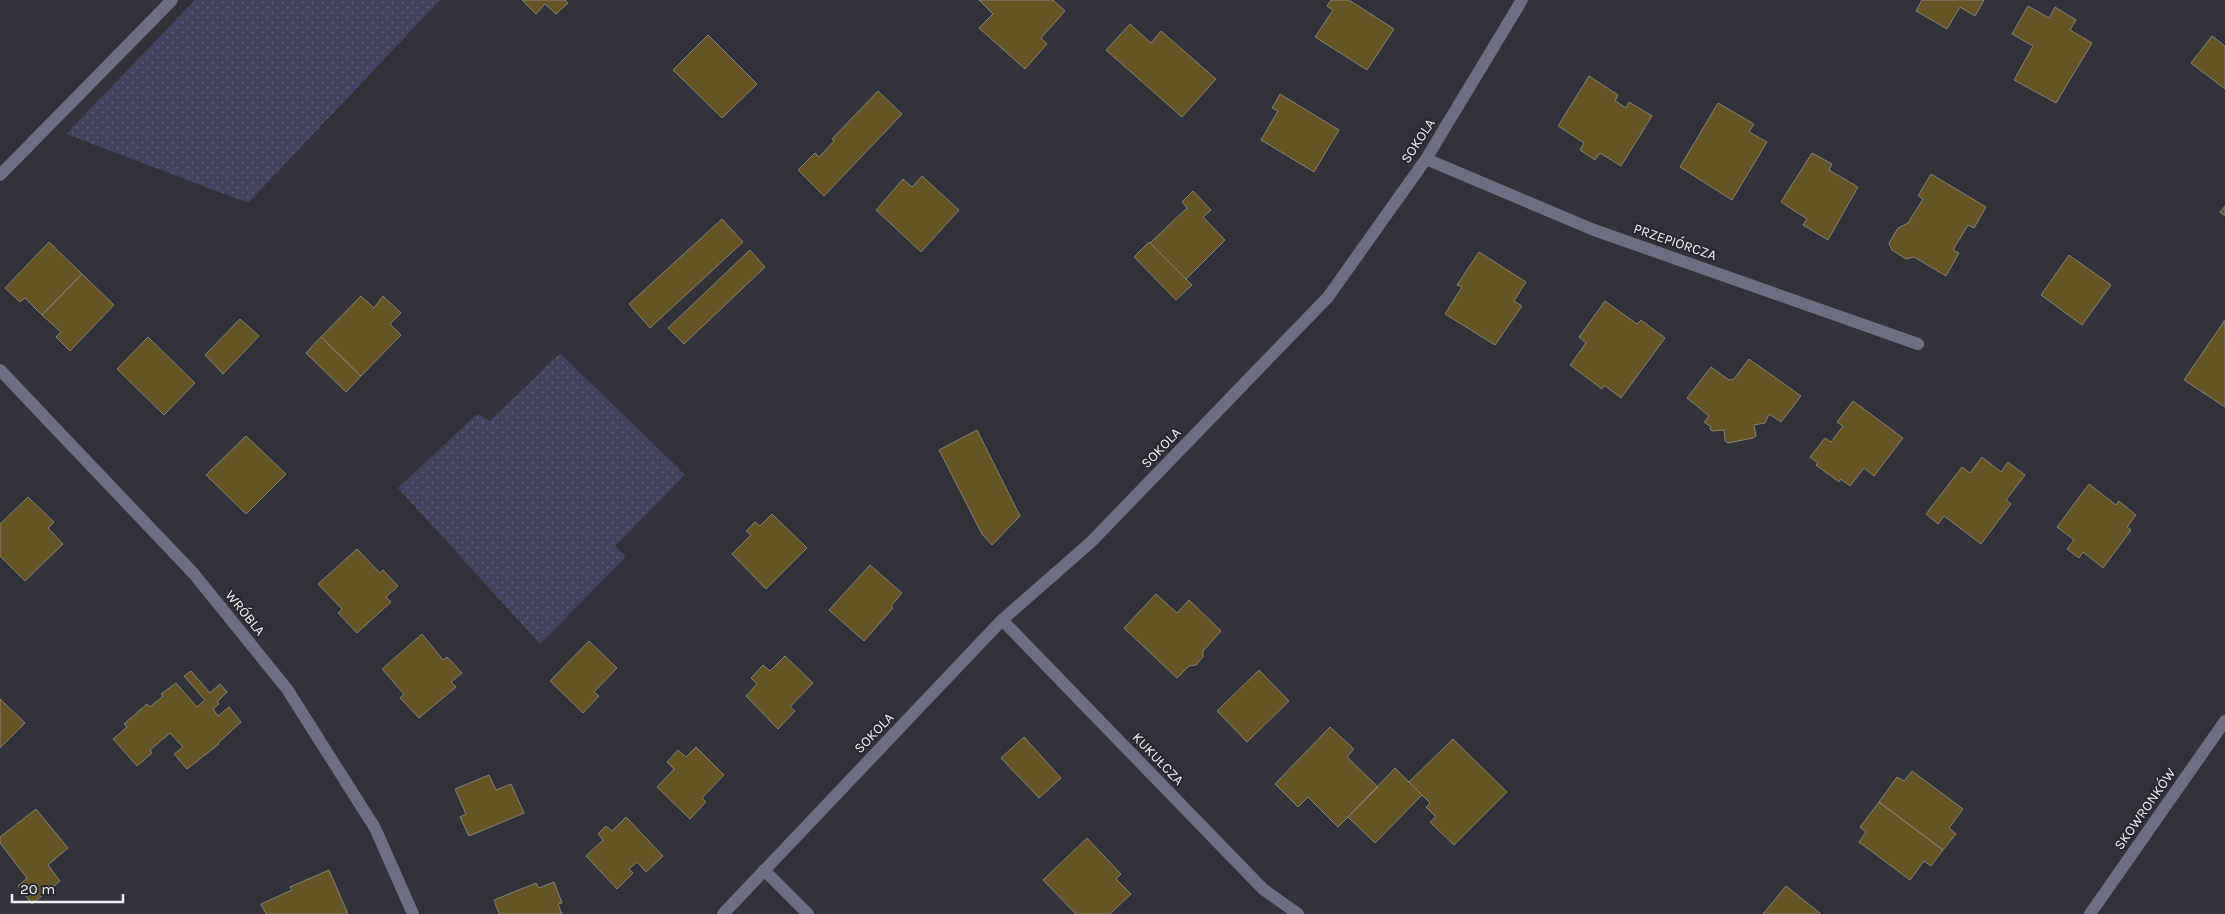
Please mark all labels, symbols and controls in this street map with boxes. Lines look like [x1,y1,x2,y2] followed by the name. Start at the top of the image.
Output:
[1397,116,1439,166] street label: SOKOLA
[1631,220,1719,264] street label: PRZEPIÓRCZA
[1138,424,1184,472] street label: SOKOLA
[222,587,268,639] street label: WRÓBLA
[851,709,897,757] street label: SOKOLA
[1129,729,1187,789] street label: KUKUŁCZA
[2111,765,2180,853] street label: SKOWRONKÓW
[12,872,124,904] scale bar
[20,880,55,898] text: 20 m

